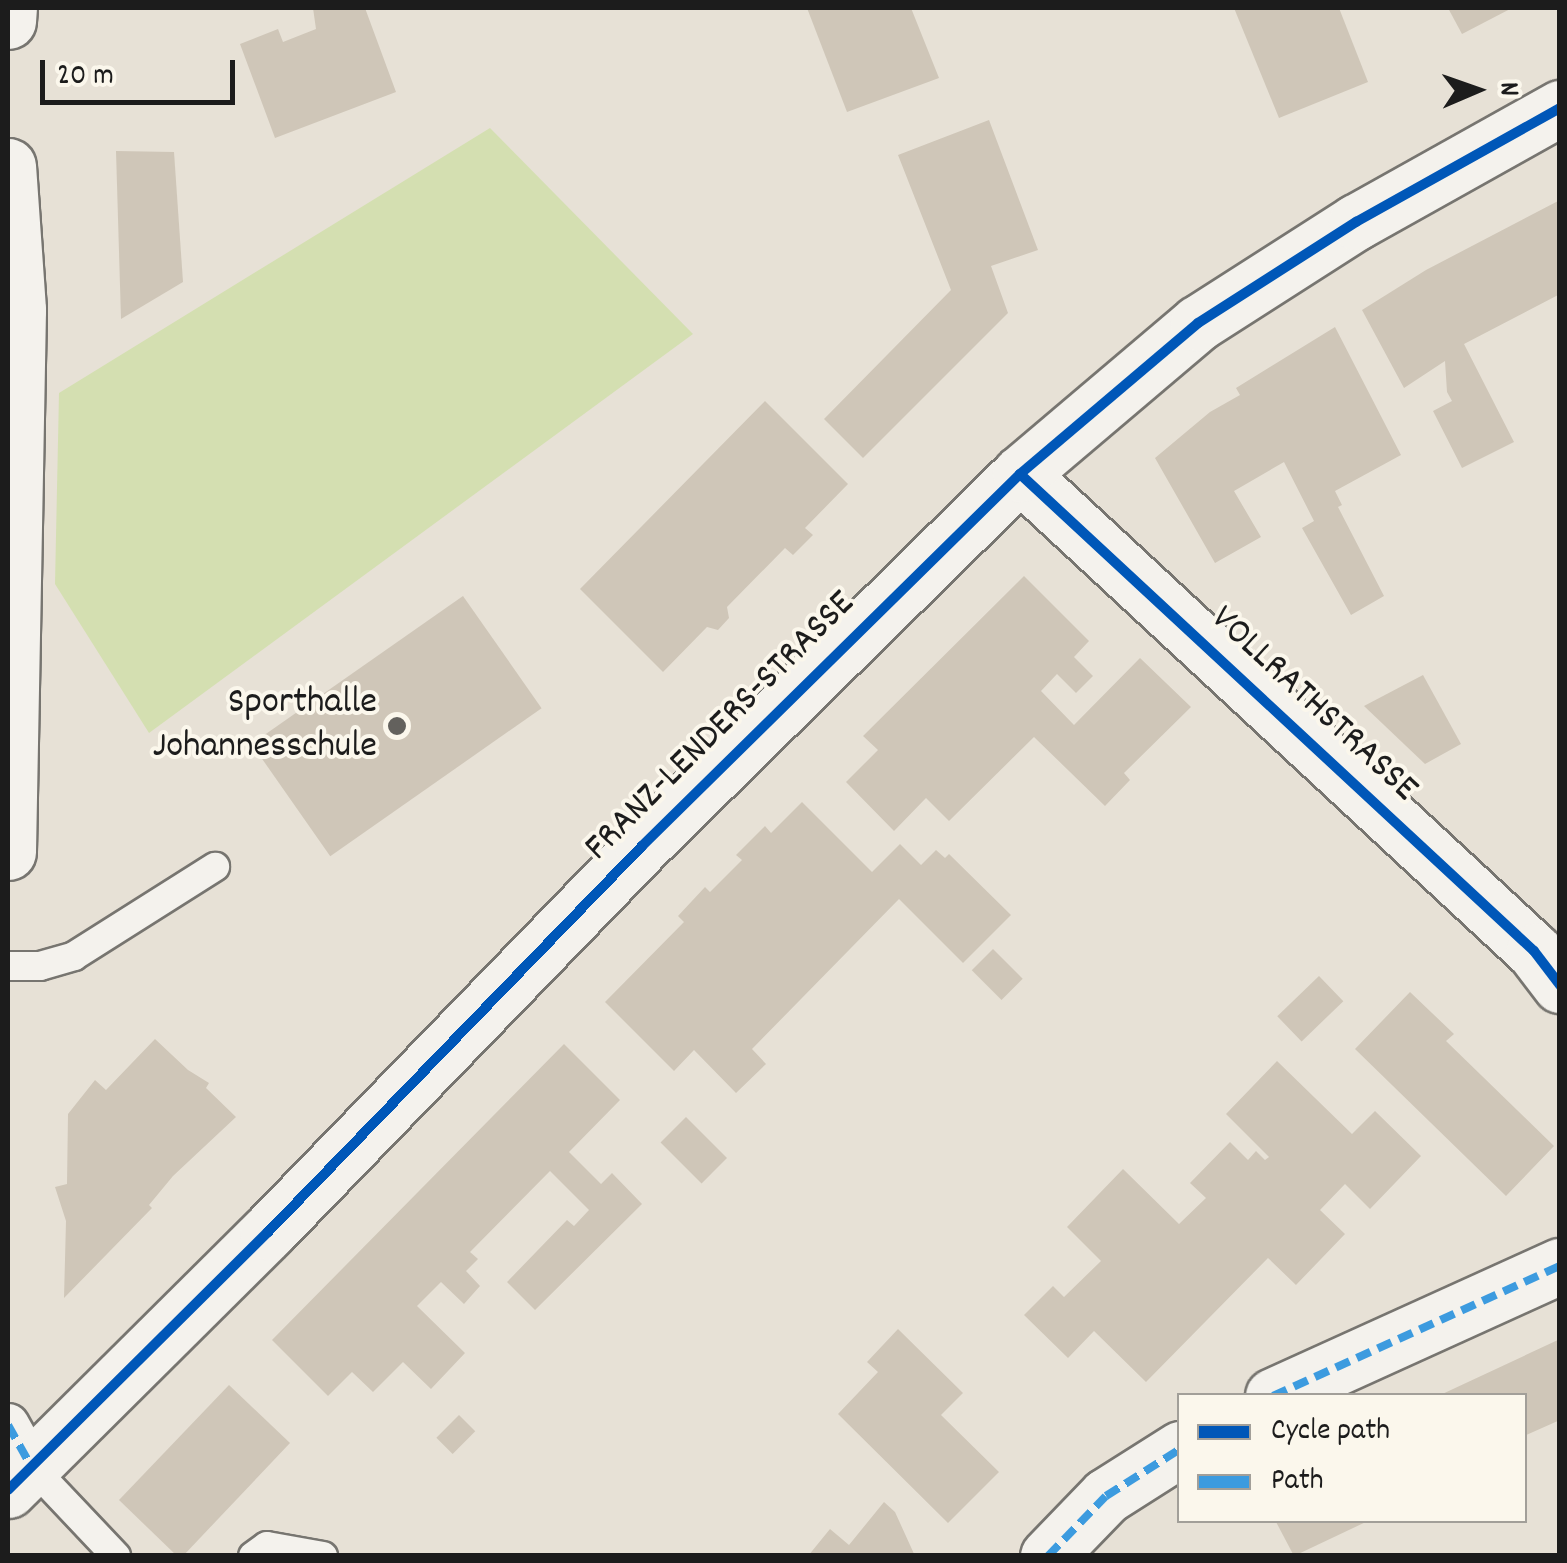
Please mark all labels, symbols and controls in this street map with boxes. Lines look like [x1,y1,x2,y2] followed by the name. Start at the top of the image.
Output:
[45,40,240,102] scale bar
[1427,40,1527,140] north arrow
[57,56,114,99] text: 20 m
[1487,81,1527,97] text: N
[576,582,866,872] street label: FRANZ-LENDERS-STRASSE
[1200,597,1426,813] street label: VOLLRATHSTRASSE
[152,681,377,771] place label: Sporthalle Johannesschule
[386,715,408,737] marker: Sporthalle Johannesschule
[1177,1393,1527,1523] legend
[1271,1411,1390,1454] text: Cycle path
[1271,1461,1324,1504] text: Path

